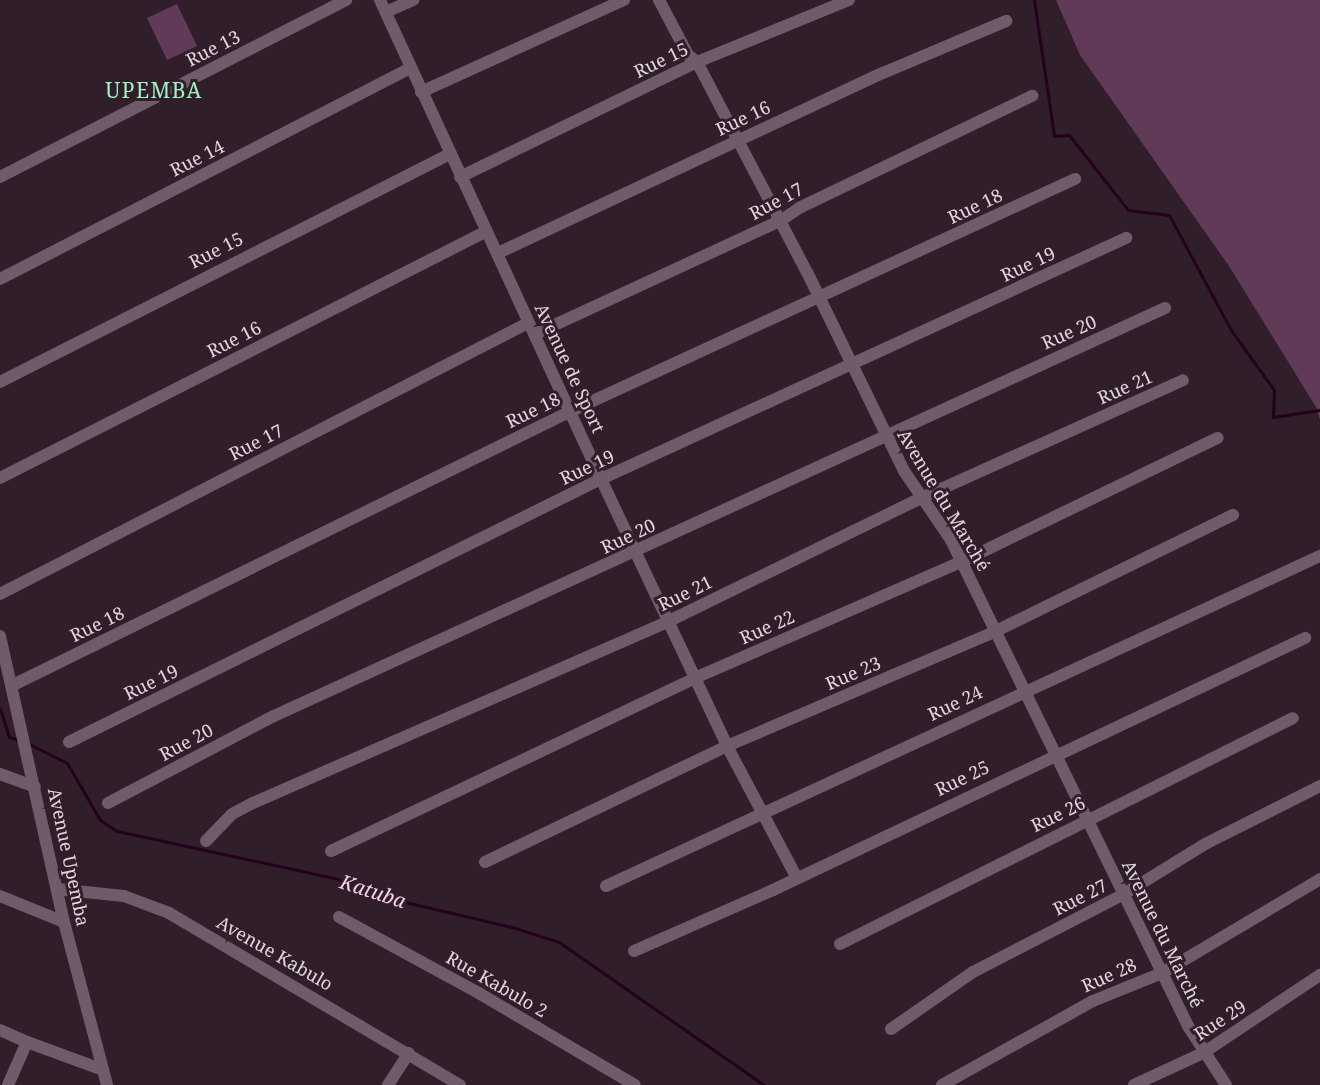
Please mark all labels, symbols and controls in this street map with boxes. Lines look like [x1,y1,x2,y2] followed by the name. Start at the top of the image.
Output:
[182,25,244,71] street label: Rue 13
[630,38,692,82] street label: Rue 15
[105,77,203,103] district label: UPEMBA
[712,96,774,140] street label: Rue 16
[166,135,228,181] street label: Rue 14
[745,178,807,224] street label: Rue 17
[944,184,1006,228] street label: Rue 18
[185,227,247,273] street label: Rue 15
[997,242,1059,286] street label: Rue 19
[531,300,609,436] street label: Avenue de Sport
[1038,310,1100,354] street label: Rue 20
[203,316,265,362] street label: Rue 16
[1094,365,1156,409] street label: Rue 21
[502,388,564,432] street label: Rue 18
[225,419,287,465] street label: Rue 17
[893,425,995,575] street label: Avenue du Marché
[556,445,618,489] street label: Rue 19
[597,514,659,558] street label: Rue 20
[654,571,716,615] street label: Rue 21
[66,602,128,646] street label: Rue 18
[736,605,798,649] street label: Rue 22
[822,652,884,694] street label: Rue 23
[120,660,182,704] street label: Rue 19
[924,681,986,725] street label: Rue 24
[155,719,217,765] street label: Rue 20
[931,756,993,800] street label: Rue 25
[44,786,94,928] street label: Avenue Upemba
[1027,792,1089,836] street label: Rue 26
[1118,857,1208,1011] street label: Avenue du Marché
[337,869,409,913] water label: Katuba
[1049,874,1111,920] street label: Rue 27
[213,911,337,995] street label: Avenue Kabulo
[442,946,552,1022] street label: Rue Kabulo 2
[1078,953,1140,997] street label: Rue 28
[1190,995,1250,1045] street label: Rue 29

